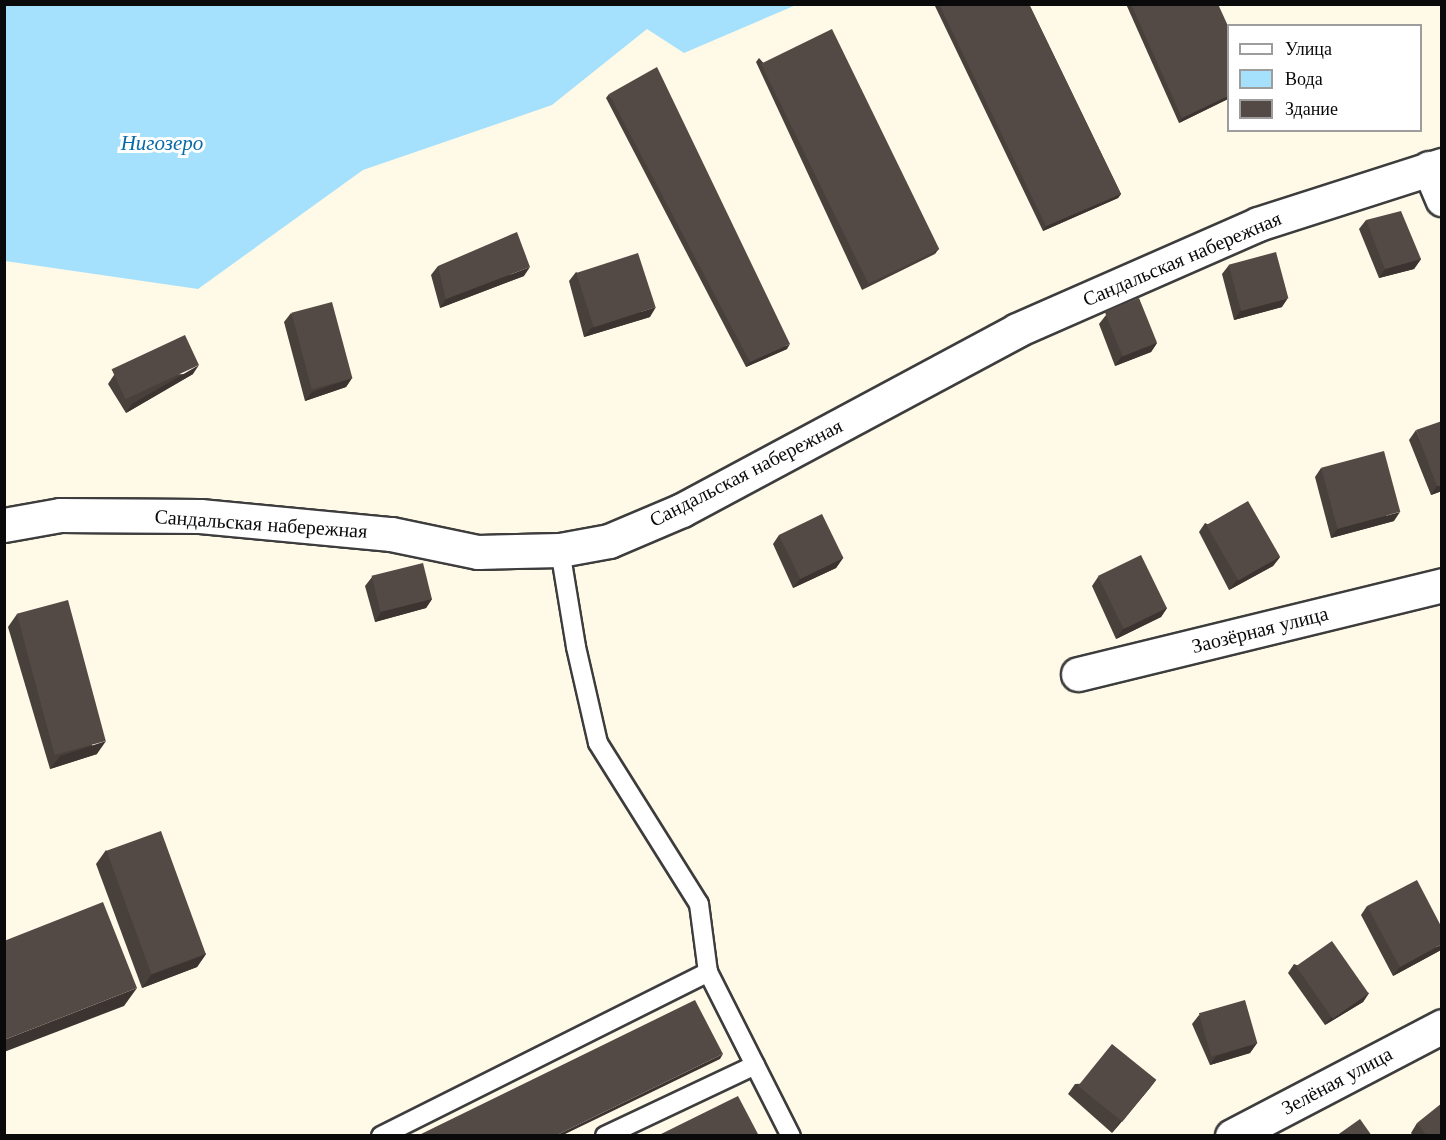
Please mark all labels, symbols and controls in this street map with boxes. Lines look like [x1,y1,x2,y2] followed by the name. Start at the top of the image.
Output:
[1227,24,1422,132] legend
[1285,38,1332,60] text: Улица
[1285,68,1323,90] text: Вода
[1285,98,1338,120] text: Здание
[121,130,203,156] water label: Нигозеро
[1079,206,1285,312] street label: Сандальская набережная
[646,414,846,532] street label: Сандальская набережная
[154,505,368,543] street label: Сандальская набережная
[1189,601,1331,659] street label: Заозёрная улица
[1278,1042,1396,1120] street label: Зелёная улица

